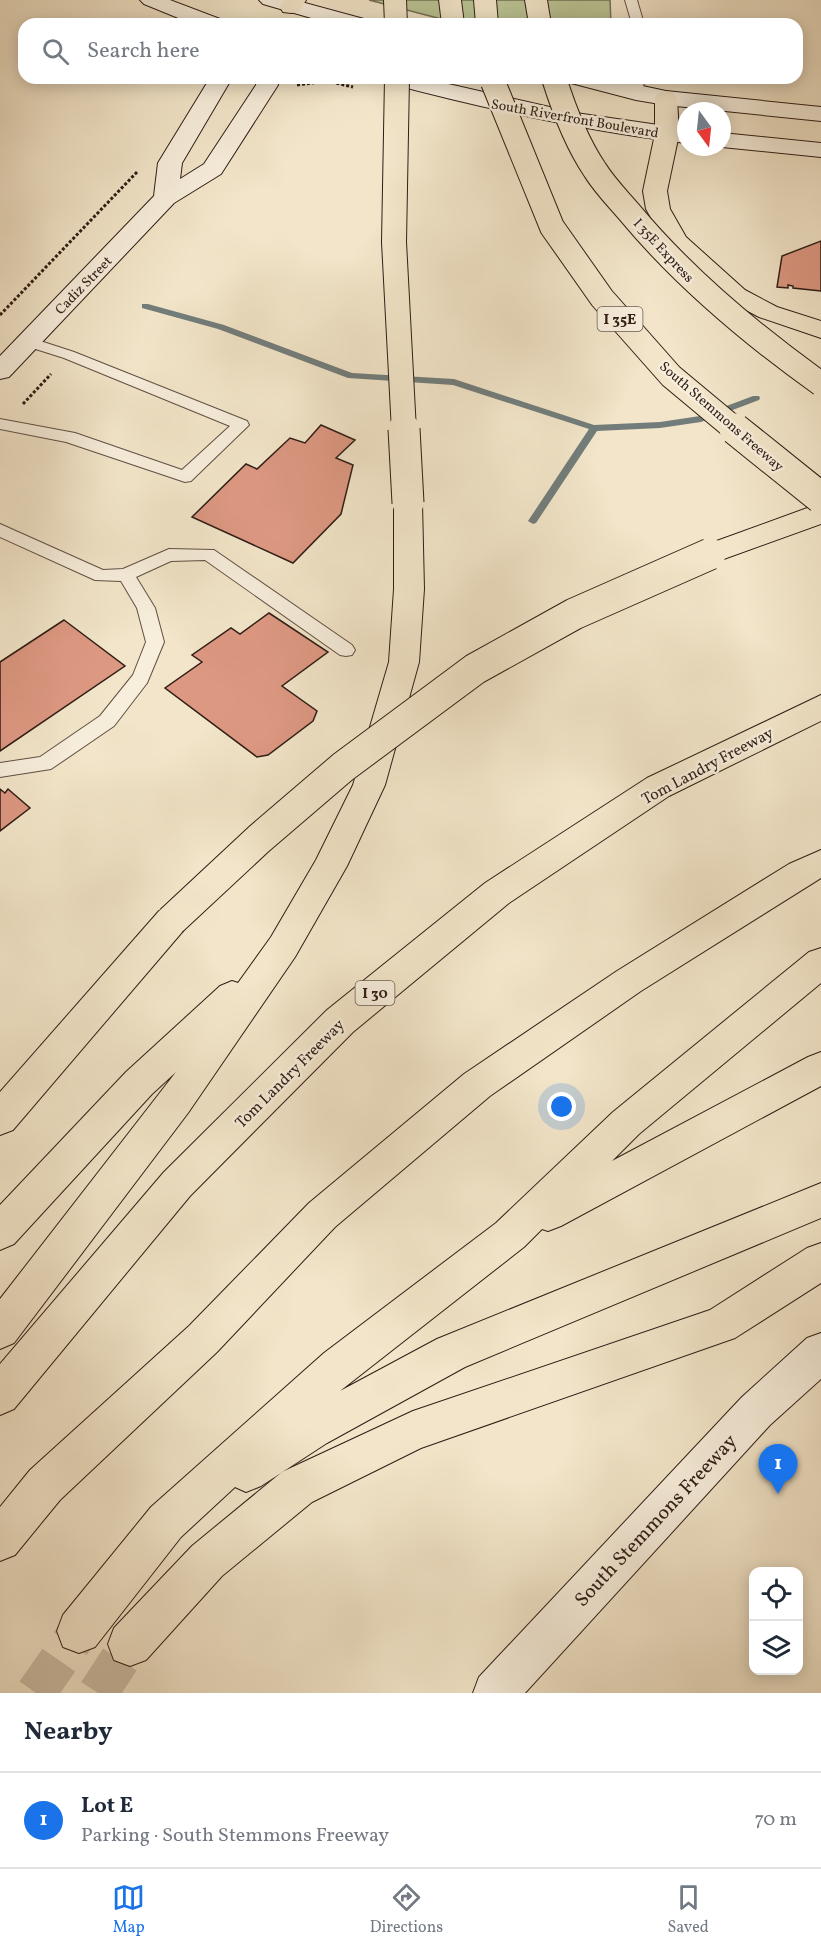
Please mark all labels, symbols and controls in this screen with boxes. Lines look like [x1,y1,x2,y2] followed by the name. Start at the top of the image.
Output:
[18,18,803,84] search box
[39,35,72,68] icon: search
[87,36,200,67] text: Search here
[490,95,660,144] street label: South Riverfront Boulevard
[677,102,731,156] north arrow
[628,215,698,287] street label: I 35E Express
[51,253,117,320] street label: Cadiz Street
[598,307,642,331] road number: I 35E
[655,358,788,477] street label: South Stemmons Freeway
[638,723,778,811] street label: Tom Landry Freeway
[356,981,394,1005] road number: I 30
[231,1015,350,1134] street label: Tom Landry Freeway
[547,1092,576,1121] your location
[569,1429,744,1614] street label: South Stemmons Freeway
[758,1444,798,1494] pin: 1
[749,1567,803,1675] map controls
[749,1567,803,1621] button: locate
[749,1621,803,1675] button: layers
[24,1714,113,1750] text: Nearby
[81,1791,133,1822] text: Lot E
[39,1806,48,1834] text: 1
[754,1806,797,1834] text: 70 m
[81,1822,389,1850] text: Parking · South Stemmons Freeway
[112,1881,145,1939] tab: Map
[370,1881,443,1939] tab: Directions
[668,1881,709,1939] tab: Saved

